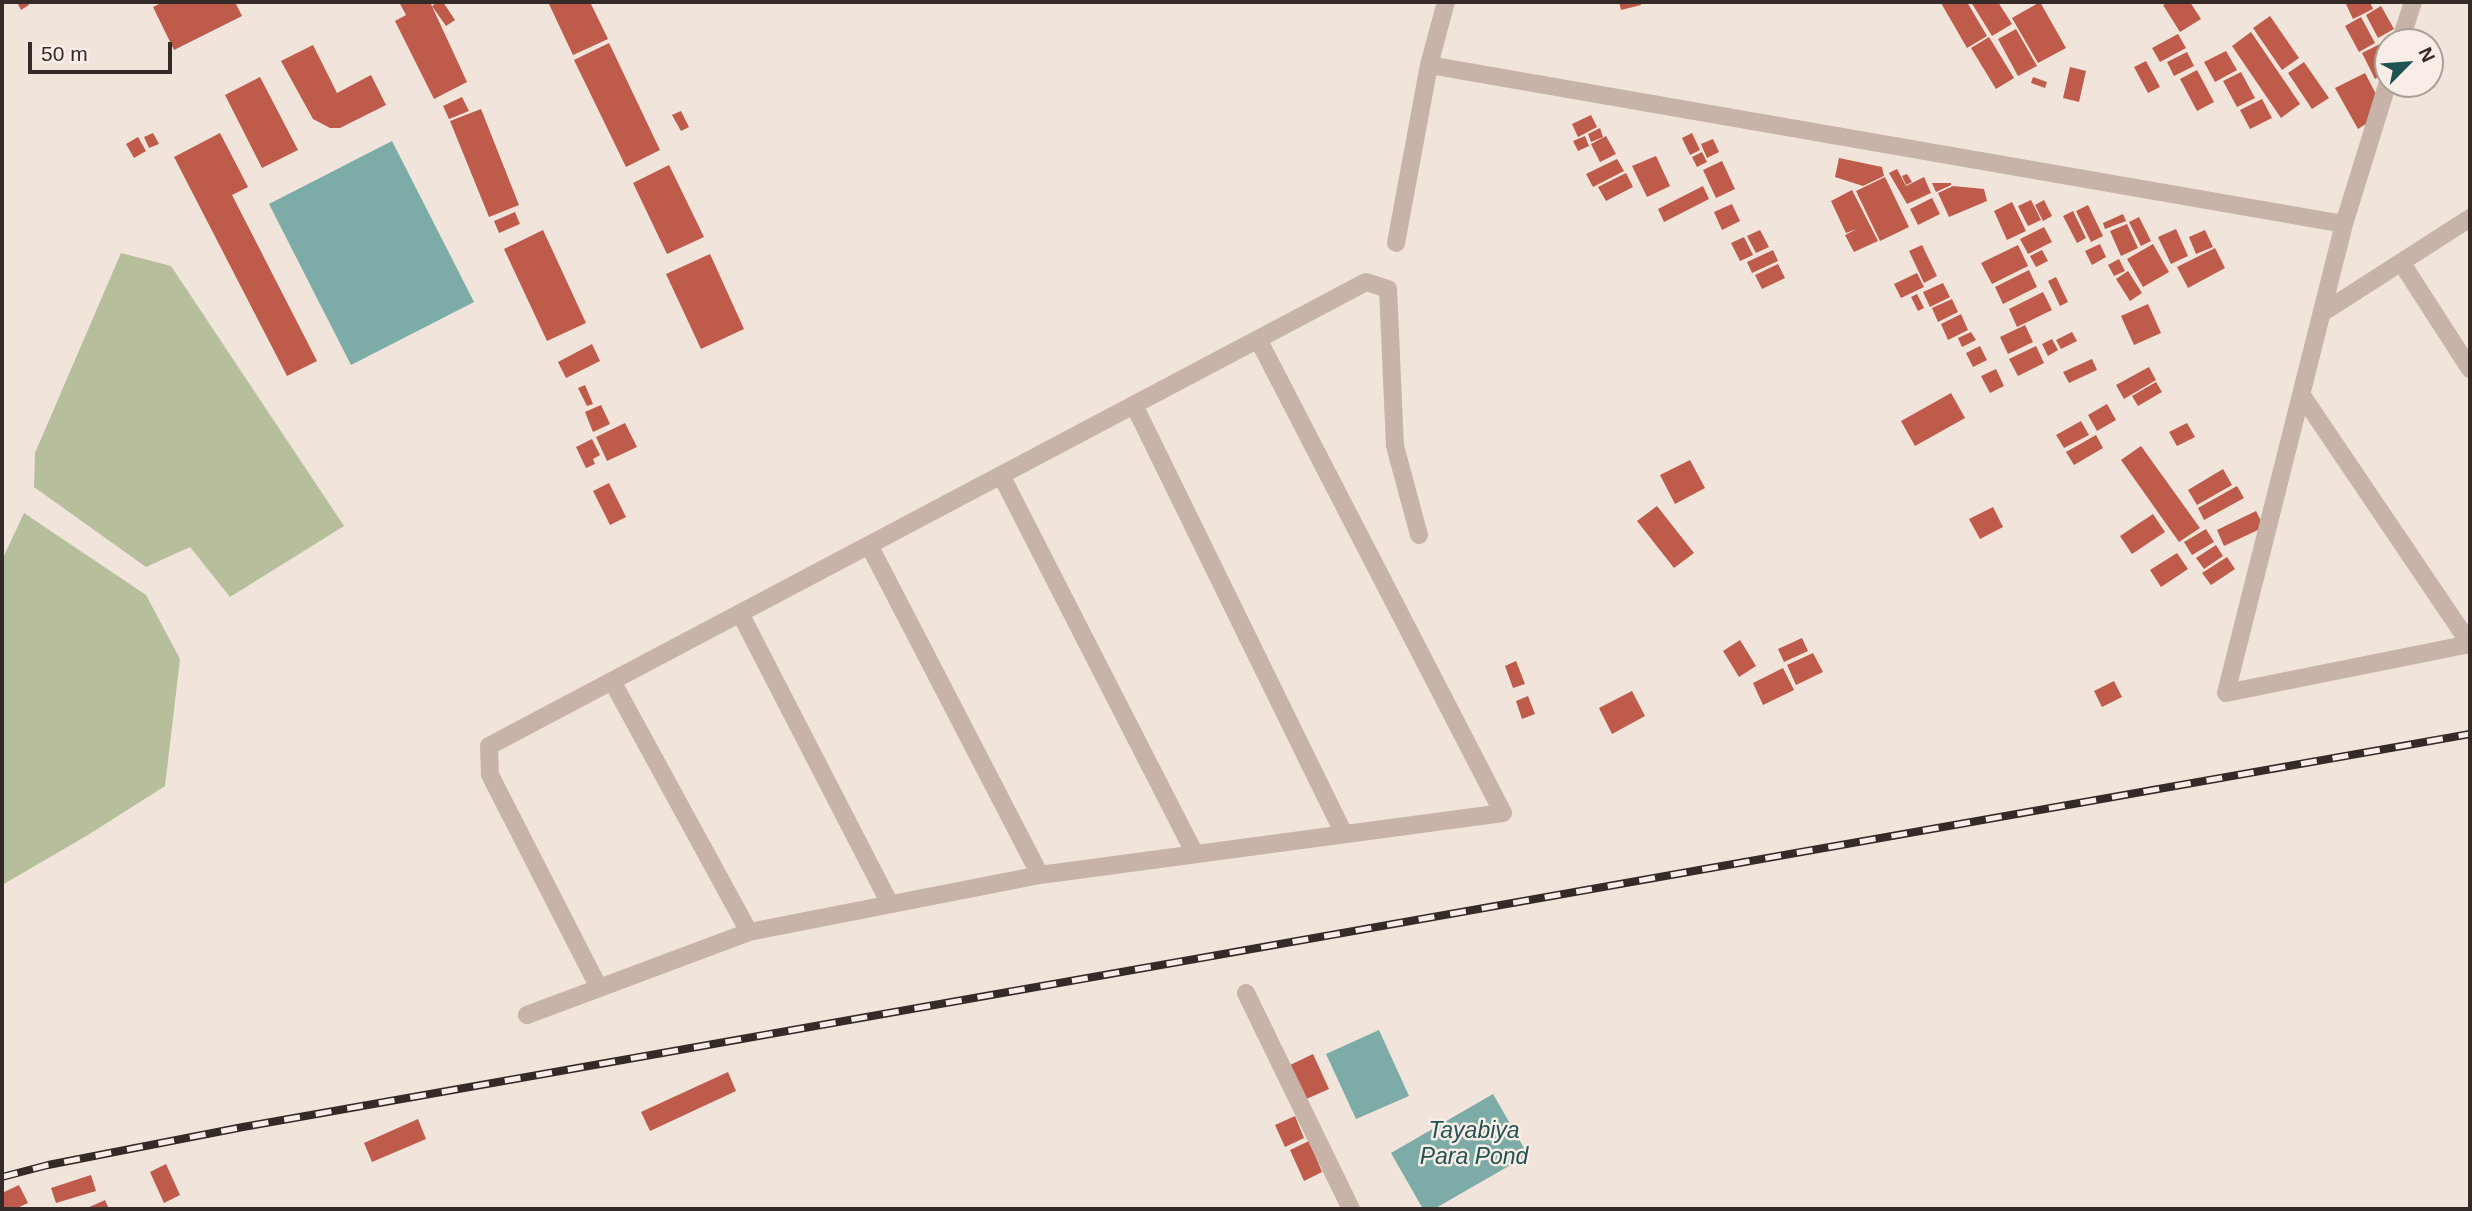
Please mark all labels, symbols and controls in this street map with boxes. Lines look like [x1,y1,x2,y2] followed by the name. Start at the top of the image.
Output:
[32,28,175,72] scale bar
[2374,28,2444,98] north arrow
[41,42,88,65] text: 50 m
[2414,44,2439,65] text: N
[1420,1118,1528,1172] water label: Tayabiya Para Pond

